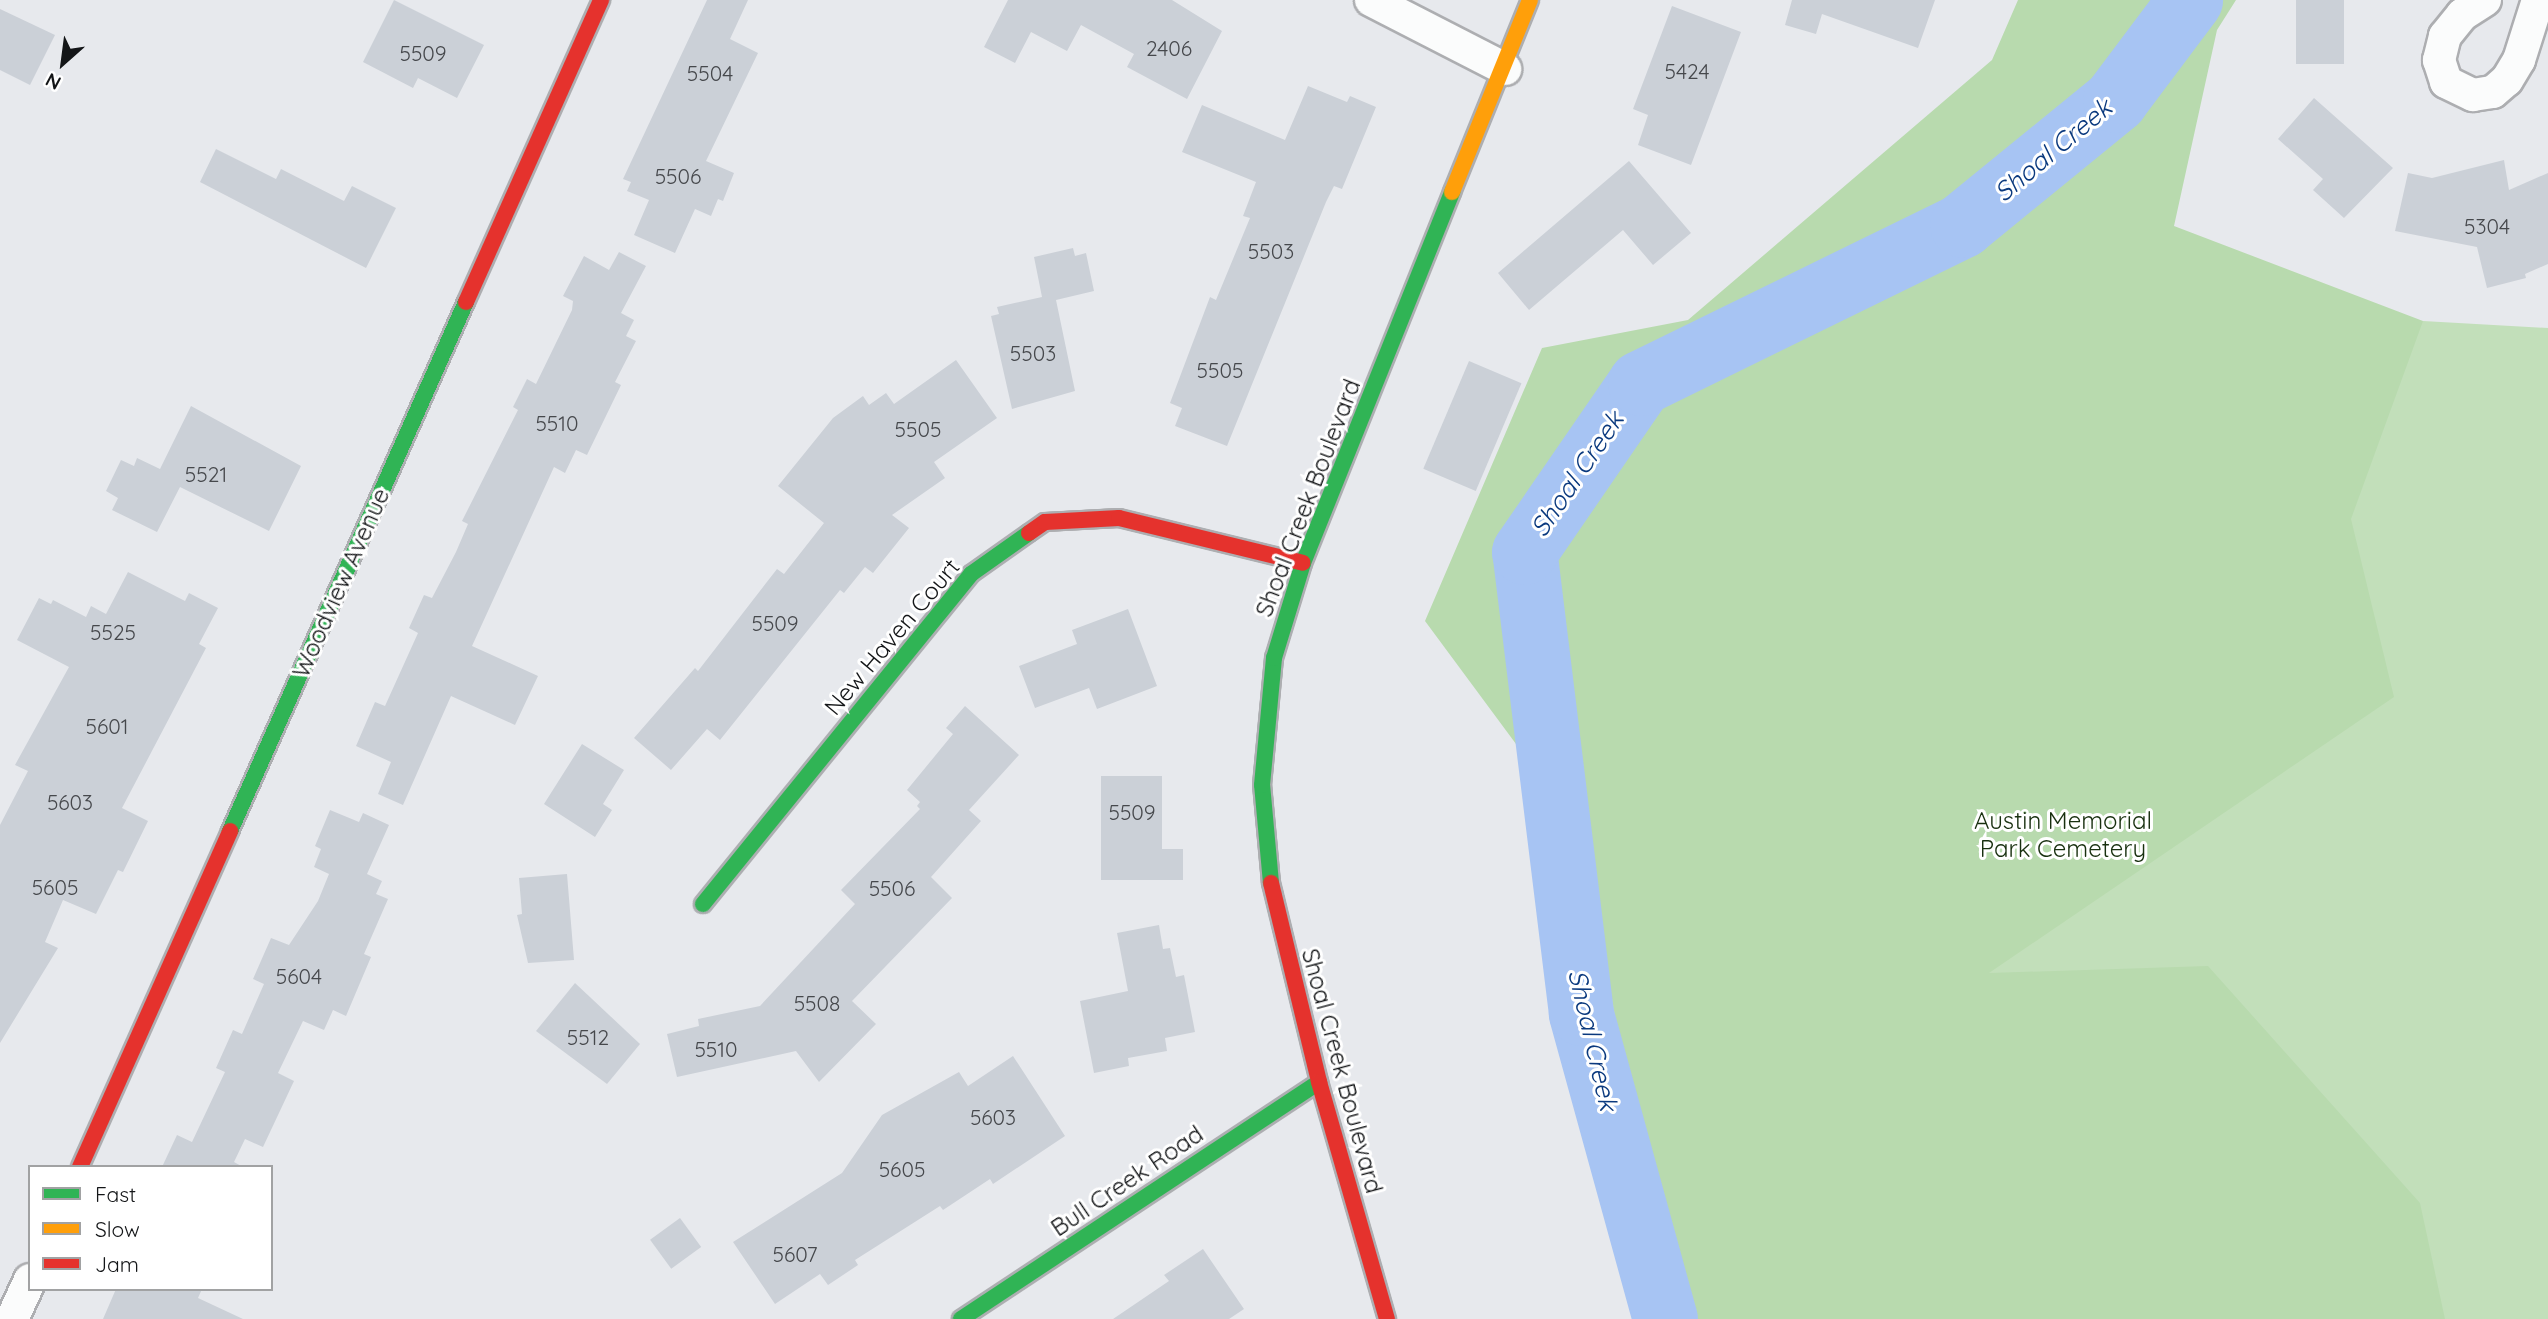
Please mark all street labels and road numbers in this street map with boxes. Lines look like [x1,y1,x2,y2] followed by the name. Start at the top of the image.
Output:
[1249,375,1367,621] street label: Shoal Creek Boulevard
[286,484,396,682] street label: Woodview Avenue
[818,553,966,721] street label: New Haven Court
[1295,946,1389,1196] street label: Shoal Creek Boulevard
[1045,1119,1209,1243] street label: Bull Creek Road

